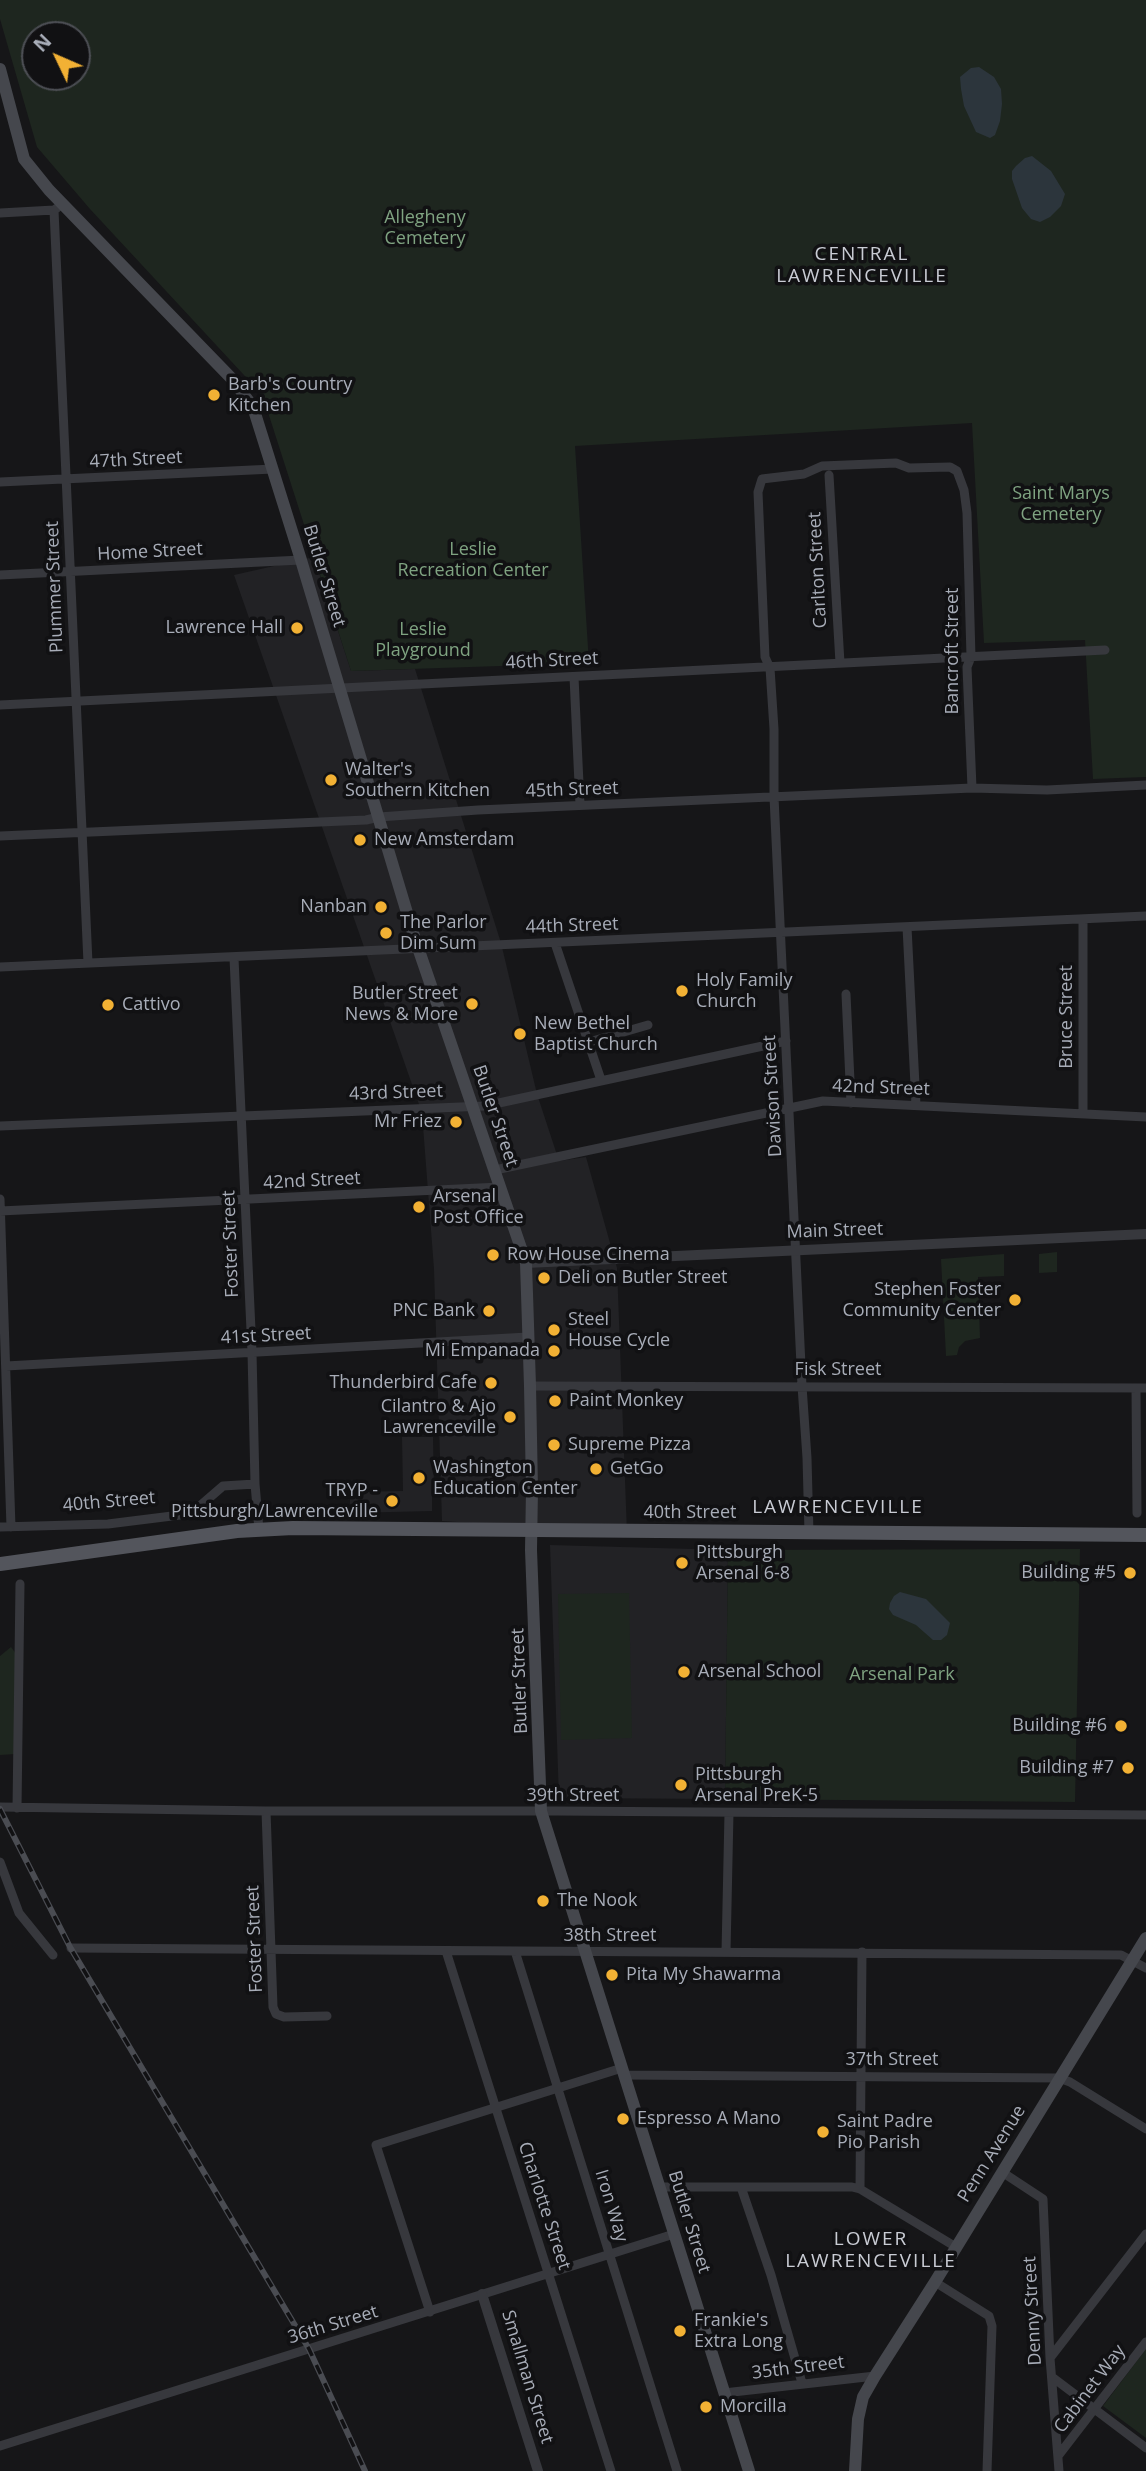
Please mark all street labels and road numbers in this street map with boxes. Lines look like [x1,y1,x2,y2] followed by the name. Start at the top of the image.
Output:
[89,447,183,473] street label: 47th Street
[804,511,832,629] street label: Carlton Street
[42,521,68,653] street label: Plummer Street
[298,522,350,630] street label: Butler Street
[97,538,203,566] street label: Home Street
[942,588,964,714] street label: Bancroft Street
[505,648,599,674] street label: 46th Street
[525,778,619,802] street label: 45th Street
[525,914,619,938] street label: 44th Street
[1056,965,1078,1069] street label: Bruce Street
[759,1035,787,1157] street label: Davison Street
[468,1062,522,1170] street label: Butler Street
[832,1076,930,1100] street label: 42nd Street
[349,1081,443,1105] street label: 43rd Street
[263,1168,361,1194] street label: 42nd Street
[218,1190,244,1298] street label: Foster Street
[786,1219,884,1243] street label: Main Street
[220,1323,312,1349] street label: 41st Street
[795,1359,881,1381] street label: Fisk Street
[62,1487,156,1517] street label: 40th Street
[644,1502,736,1524] street label: 40th Street
[507,1628,533,1734] street label: Butler Street
[527,1785,619,1807] street label: 39th Street
[242,1885,268,1993] street label: Foster Street
[564,1925,656,1947] street label: 38th Street
[846,2049,938,2071] street label: 37th Street
[954,2101,1030,2207] street label: Penn Avenue
[513,2139,575,2273] street label: Charlotte Street
[590,2167,632,2245] street label: Iron Way
[663,2168,715,2276] street label: Butler Street
[1019,2256,1047,2366] street label: Denny Street
[285,2301,381,2349] street label: 36th Street
[496,2308,558,2446] street label: Smallman Street
[1050,2341,1130,2437] street label: Cabinet Way
[751,2352,845,2384] street label: 35th Street

